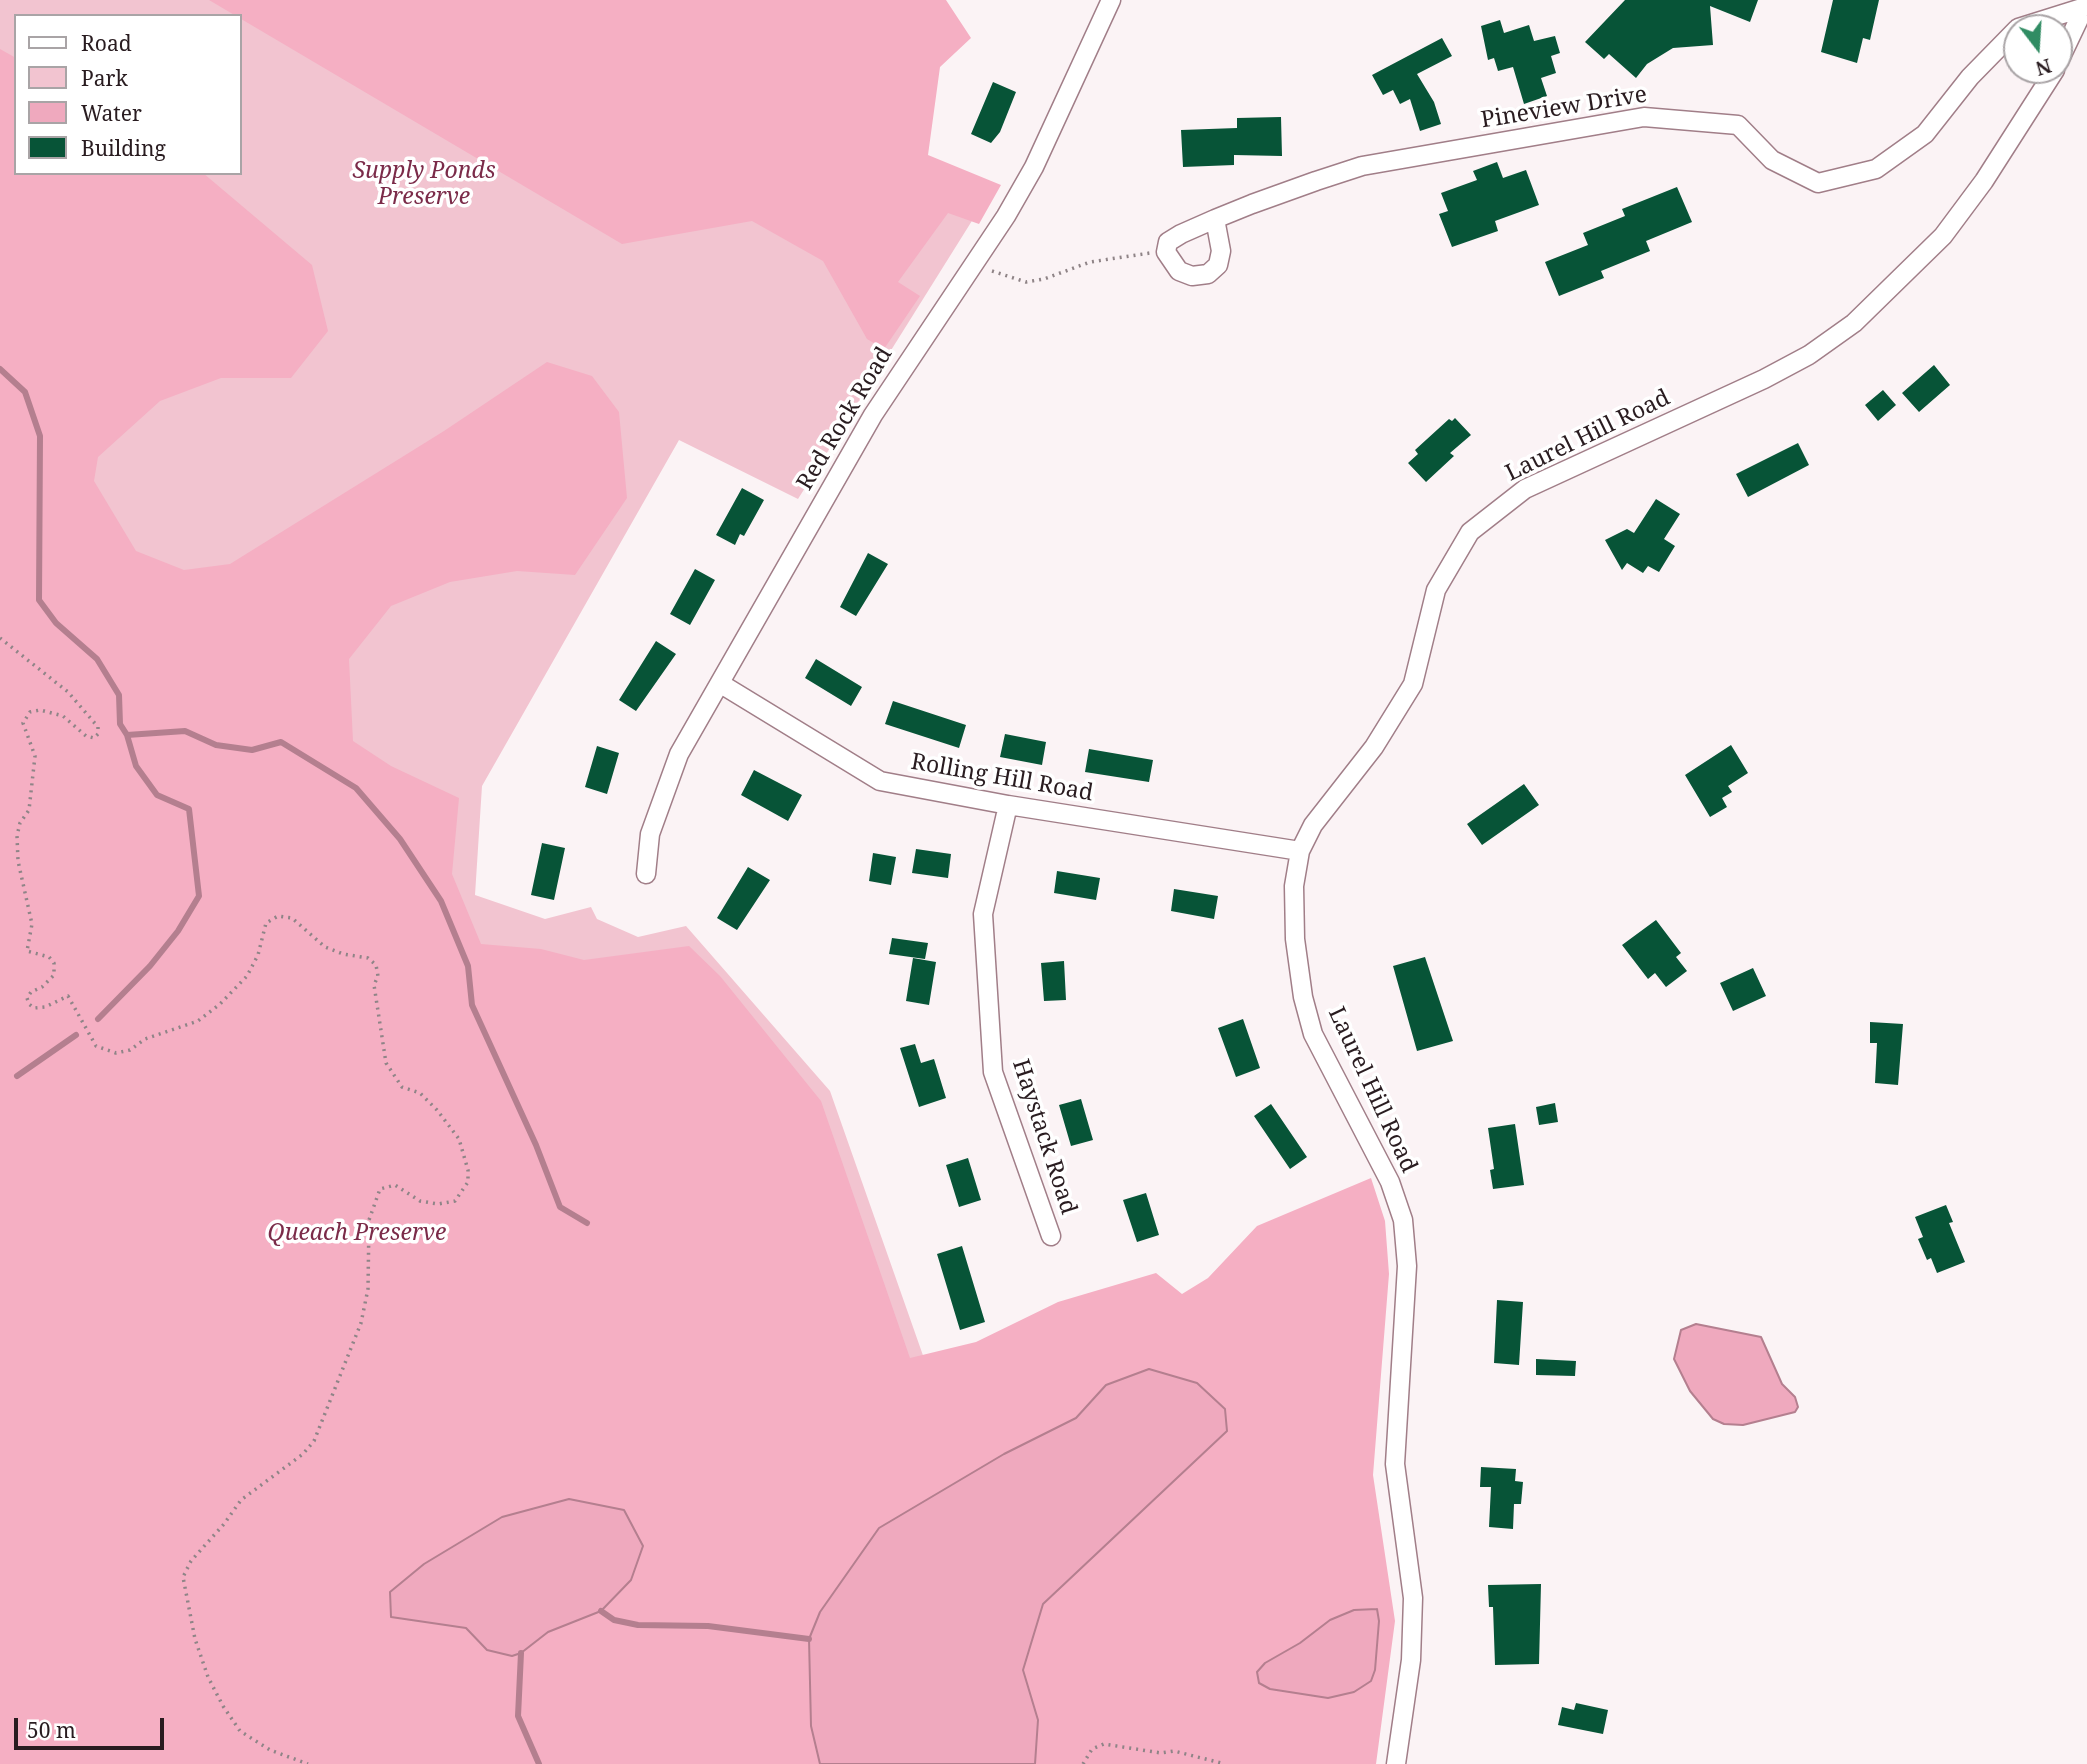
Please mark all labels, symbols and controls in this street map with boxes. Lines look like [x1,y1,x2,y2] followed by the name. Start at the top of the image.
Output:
[14,14,242,175] legend
[2003,14,2073,84] north arrow
[81,29,132,57] text: Road
[2033,53,2055,82] text: N
[81,64,128,92] text: Park
[1479,81,1649,135] street label: Pineview Drive
[81,99,142,127] text: Water
[81,134,166,162] text: Building
[352,157,496,211] park label: Supply Ponds Preserve
[791,342,899,496] street label: Red Rock Road
[1501,384,1675,488] street label: Laurel Hill Road
[909,748,1095,808] street label: Rolling Hill Road
[1322,1003,1422,1177] street label: Laurel Hill Road
[1006,1056,1082,1218] street label: Haystack Road
[268,1219,446,1247] park label: Queach Preserve
[18,1704,168,1748] scale bar
[27,1716,76,1744] text: 50 m

